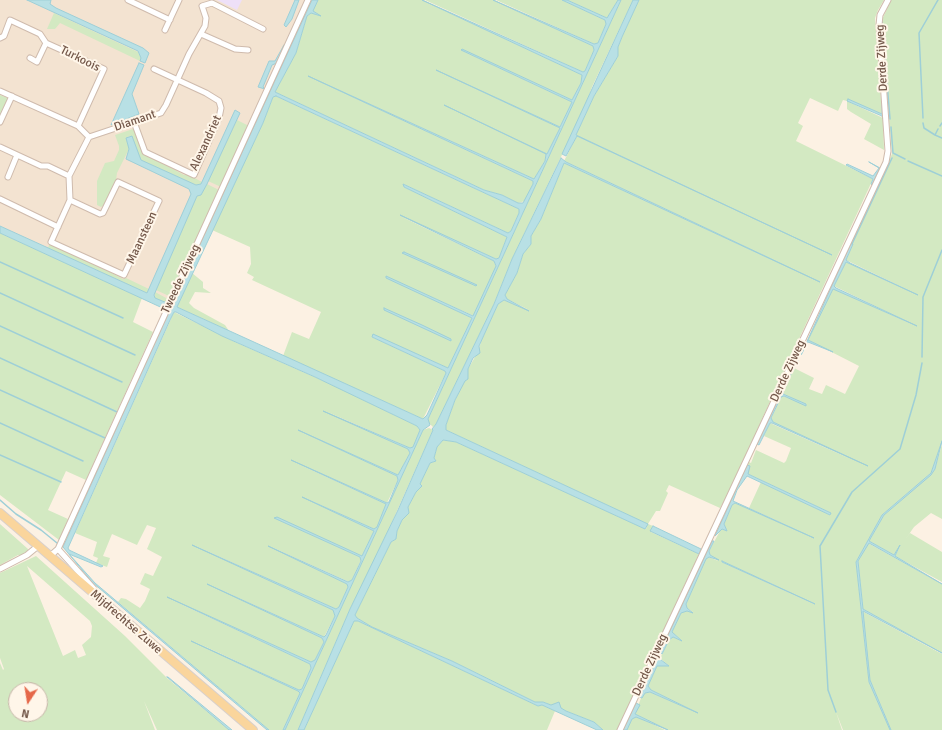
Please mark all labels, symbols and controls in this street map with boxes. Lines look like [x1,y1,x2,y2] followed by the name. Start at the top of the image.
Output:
[873,24,891,92] street label: Derde Zijweg
[58,43,102,75] street label: Turkoois
[112,107,158,135] street label: Diamant
[187,113,225,173] street label: Alexandriet
[124,209,160,267] street label: Maansteen
[159,242,203,316] street label: Tweede Zijweg
[767,338,809,404] street label: Derde Zijweg
[87,587,165,657] street label: Mijdrechtse Zuwe
[629,632,671,698] street label: Derde Zijweg
[8,682,48,722] north arrow
[21,706,31,720] text: N

